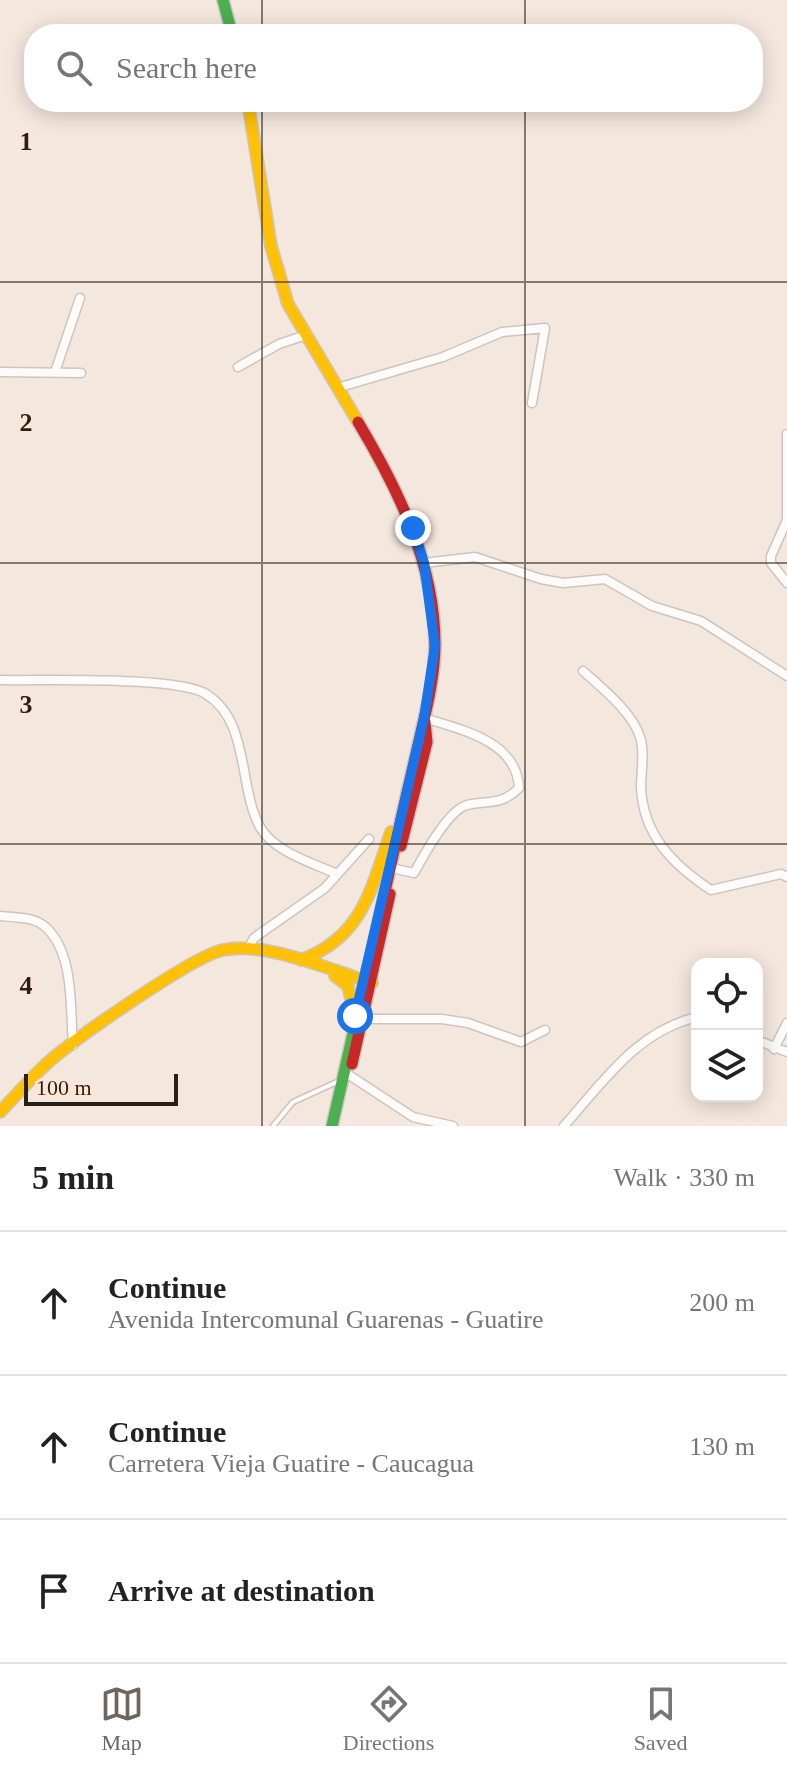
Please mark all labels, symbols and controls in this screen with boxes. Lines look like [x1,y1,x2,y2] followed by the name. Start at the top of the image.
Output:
[24,24,763,112] search box
[52,46,96,90] icon: search
[116,51,257,84] text: Search here
[20,127,33,156] text: 1
[20,408,33,437] text: 2
[395,510,431,546] route end
[20,690,33,719] text: 3
[691,958,763,1102] map controls
[691,958,763,1030] button: locate
[20,971,33,1000] text: 4
[337,998,373,1034] route start
[691,1030,763,1102] button: layers
[24,1070,178,1106] scale bar
[36,1075,92,1100] text: 100 m
[32,1159,114,1196] text: 5 min
[613,1163,755,1192] text: Walk · 330 m
[108,1271,226,1304] text: Continue
[32,1281,76,1325] icon: ahead
[689,1288,755,1317] text: 200 m
[108,1305,544,1334] text: Avenida Intercomunal Guarenas - Guatire
[108,1415,226,1448] text: Continue
[32,1425,76,1469] icon: ahead
[689,1432,755,1461] text: 130 m
[108,1449,474,1478] text: Carretera Vieja Guatire - Caucagua
[32,1569,76,1613] icon: arrive
[108,1574,375,1607] text: Arrive at destination
[100,1682,144,1756] tab: Map
[343,1682,434,1756] tab: Directions
[634,1682,687,1756] tab: Saved

